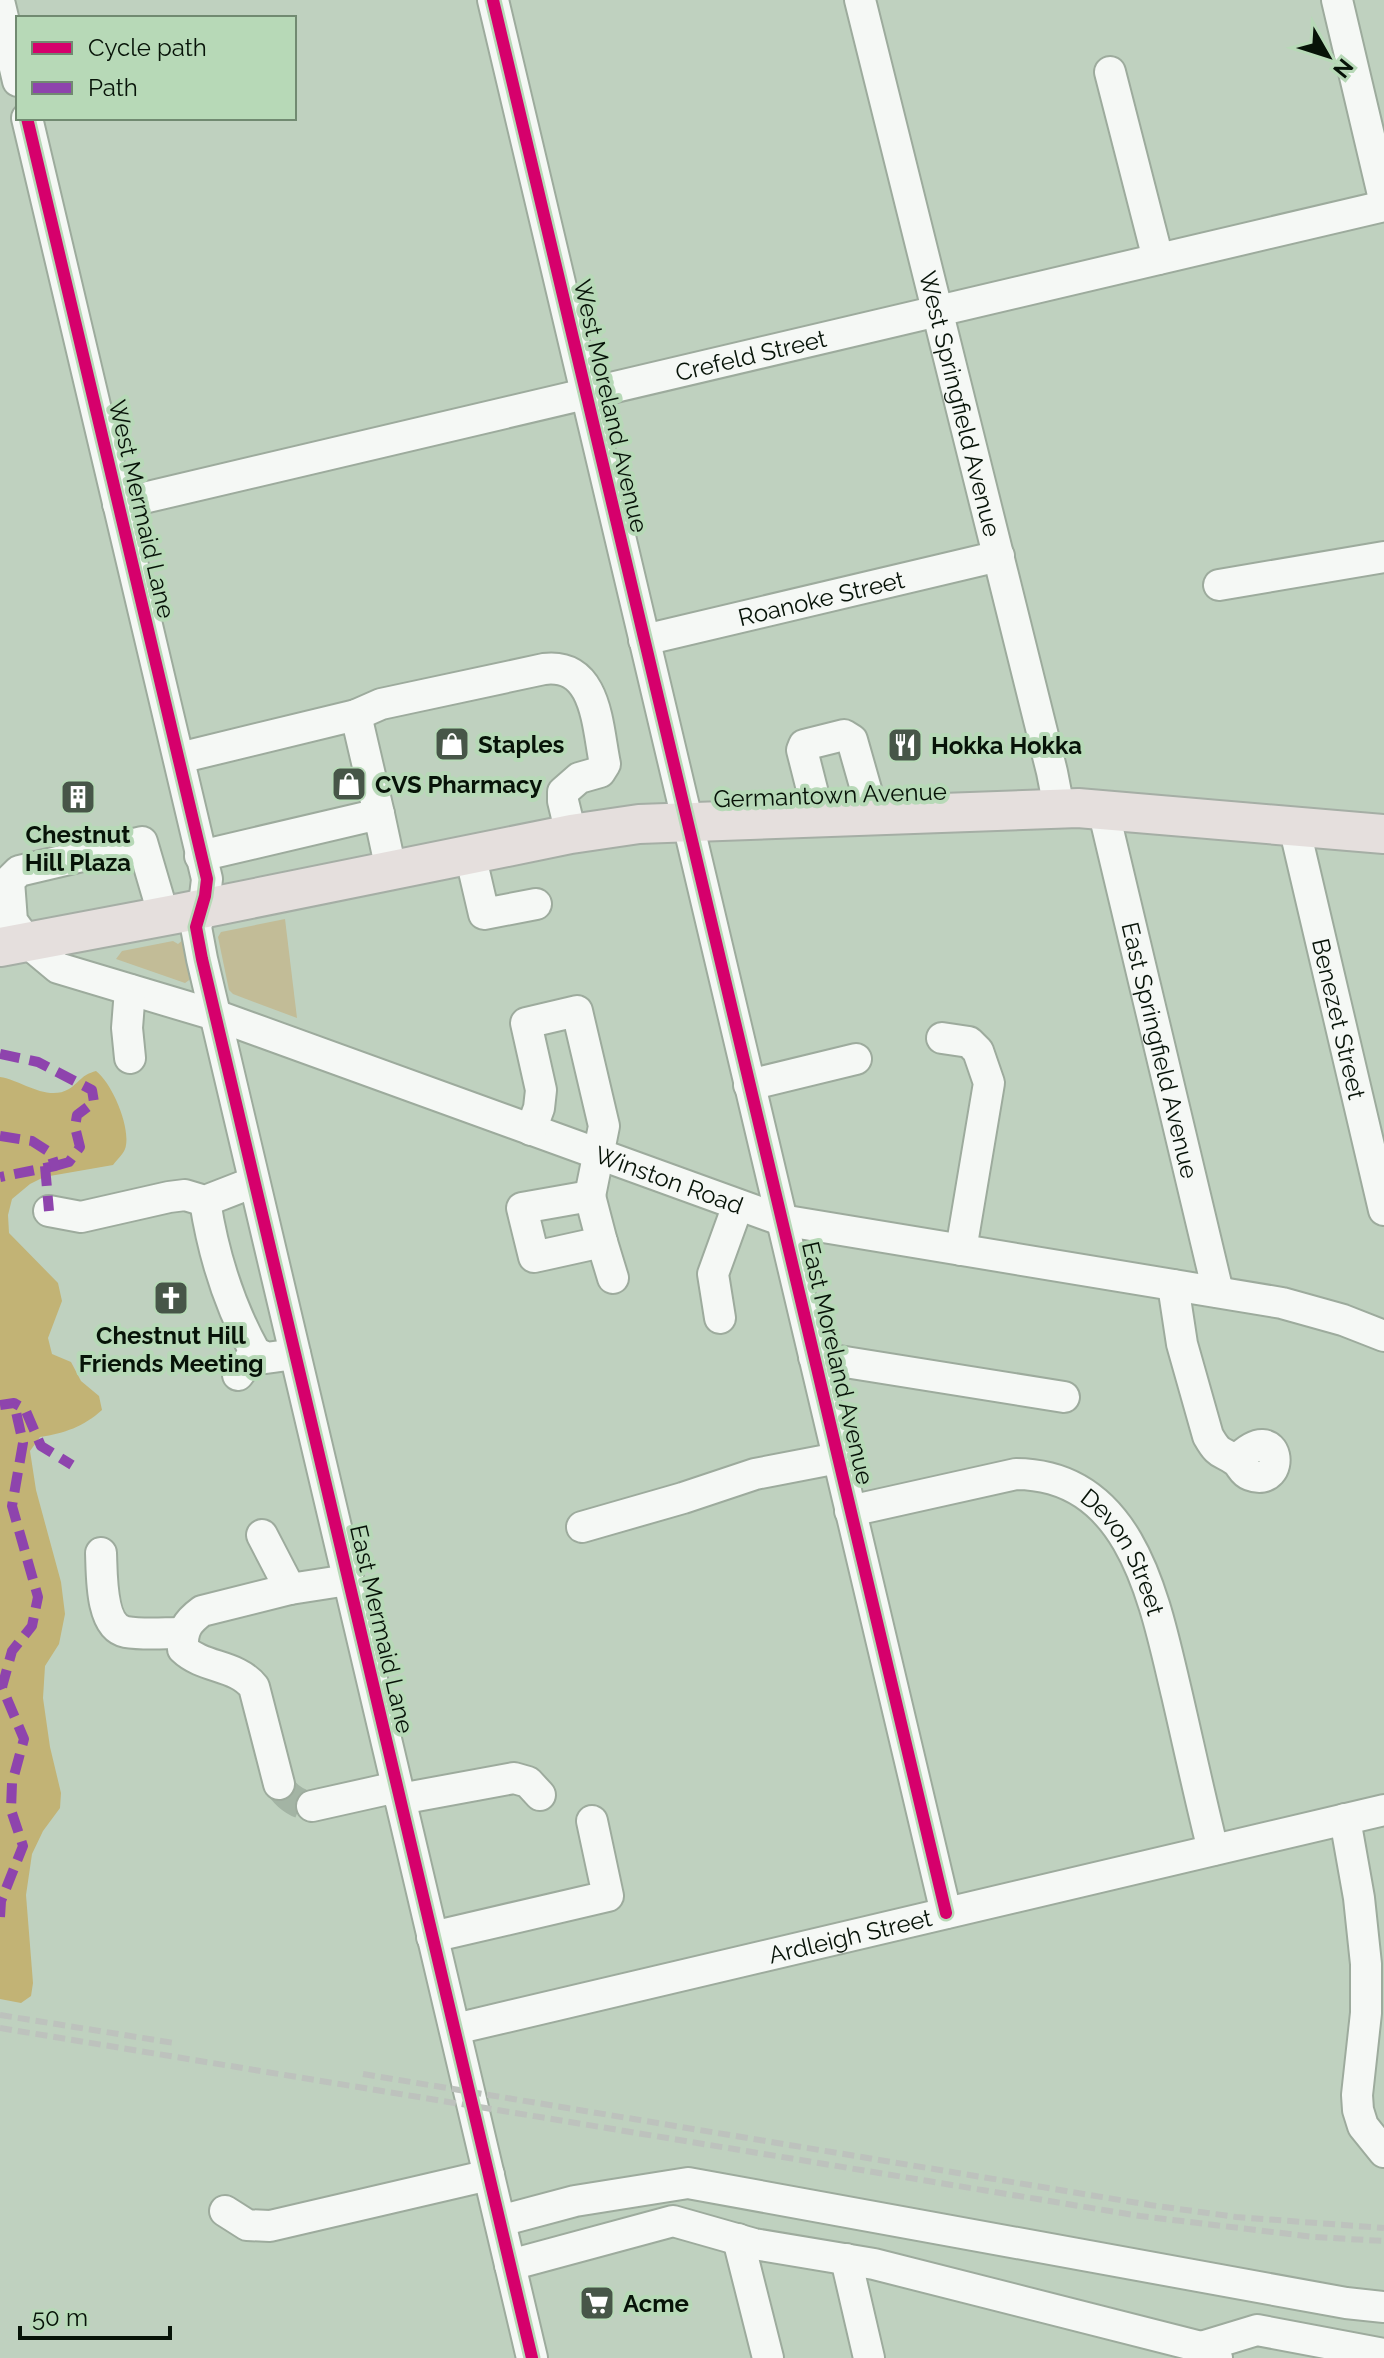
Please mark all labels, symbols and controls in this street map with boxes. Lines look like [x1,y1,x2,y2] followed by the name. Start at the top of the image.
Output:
[16,16,296,120] legend
[1288,16,1368,96] north arrow
[88,33,207,62] text: Cycle path
[1328,54,1359,83] text: N
[88,73,138,102] text: Path
[913,268,1007,539] street label: West Springfield Avenue
[568,277,654,535] street label: West Moreland Avenue
[672,323,829,387] street label: Crefeld Street
[103,397,181,621] street label: West Mermaid Lane
[735,564,907,632] street label: Roanoke Street
[433,725,471,763] shop icon: Staples
[886,726,924,764] restaurant icon: Hokka Hokka
[478,730,565,759] place label: Staples
[931,731,1082,760] place label: Hokka Hokka
[330,765,368,803] shop icon: CVS Pharmacy
[375,770,543,799] place label: CVS Pharmacy
[713,776,947,814] street label: Germantown Avenue
[59,778,97,816] building icon: Chestnut Hill Plaza
[25,820,131,877] place label: Chestnut Hill Plaza
[1116,919,1205,1181] street label: East Springfield Avenue
[1306,935,1372,1102] street label: Benezet Street
[591,1139,747,1220] street label: Winston Road
[796,1239,880,1487] street label: East Moreland Avenue
[152,1279,190,1317] church icon: Chestnut Hill Friends Meeting
[79,1321,263,1378] place label: Chestnut Hill Friends Meeting
[1075,1482,1171,1619] street label: Devon Street
[344,1522,420,1736] street label: East Mermaid Lane
[766,1903,935,1969] street label: Ardleigh Street
[578,2284,616,2322] supermarket icon: Acme
[623,2289,689,2318] place label: Acme
[20,2290,170,2340] scale bar
[32,2303,88,2332] text: 50 m

